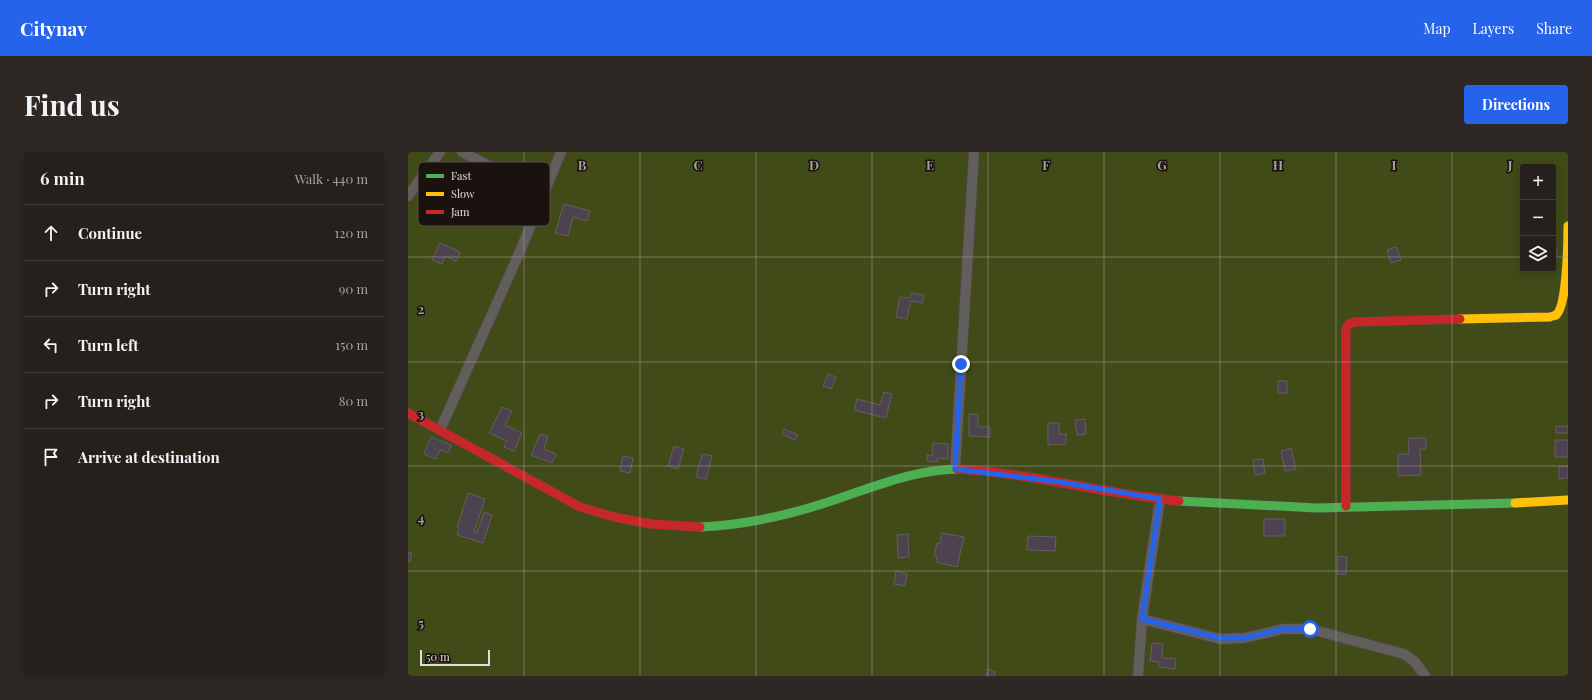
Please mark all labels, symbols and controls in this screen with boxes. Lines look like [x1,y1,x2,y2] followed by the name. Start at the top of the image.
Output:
[20,15,87,41] text: Citynav
[1423,19,1451,38] text: Map
[1473,19,1514,38] text: Layers
[1536,19,1572,38] text: Share
[1464,85,1568,124] button: Directions
[24,86,120,123] text: Find us
[578,156,587,173] text: B
[693,156,703,173] text: C
[809,156,819,173] text: D
[926,156,934,173] text: E
[1042,156,1050,173] text: F
[1157,156,1167,173] text: G
[1273,156,1283,173] text: H
[1392,156,1397,173] text: I
[1507,156,1513,173] text: J
[418,162,550,226] legend
[1520,164,1556,272] map controls
[1520,164,1556,200] button: +
[40,167,85,189] text: 6 min
[451,168,471,183] text: Fast
[295,170,368,187] text: Walk · 440 m
[451,186,475,201] text: Slow
[1520,200,1556,236] button: −
[450,204,470,219] text: Jam
[40,222,62,244] icon: ahead
[78,223,142,243] text: Continue
[334,224,368,241] text: 120 m
[1520,236,1556,272] button: layers
[40,278,62,300] icon: right
[78,279,151,299] text: Turn right
[339,280,368,297] text: 90 m
[418,300,425,317] text: 2
[40,334,62,356] icon: left
[78,335,139,355] text: Turn left
[335,336,368,353] text: 150 m
[952,355,970,373] route end
[40,390,62,412] icon: right
[78,391,151,411] text: Turn right
[339,392,368,409] text: 80 m
[418,405,424,422] text: 3
[40,446,62,468] icon: arrive
[78,447,220,467] text: Arrive at destination
[418,509,425,526] text: 4
[418,614,424,631] text: 5
[1301,620,1319,638] route start
[420,648,490,667] scale bar
[426,649,450,664] text: 50 m

